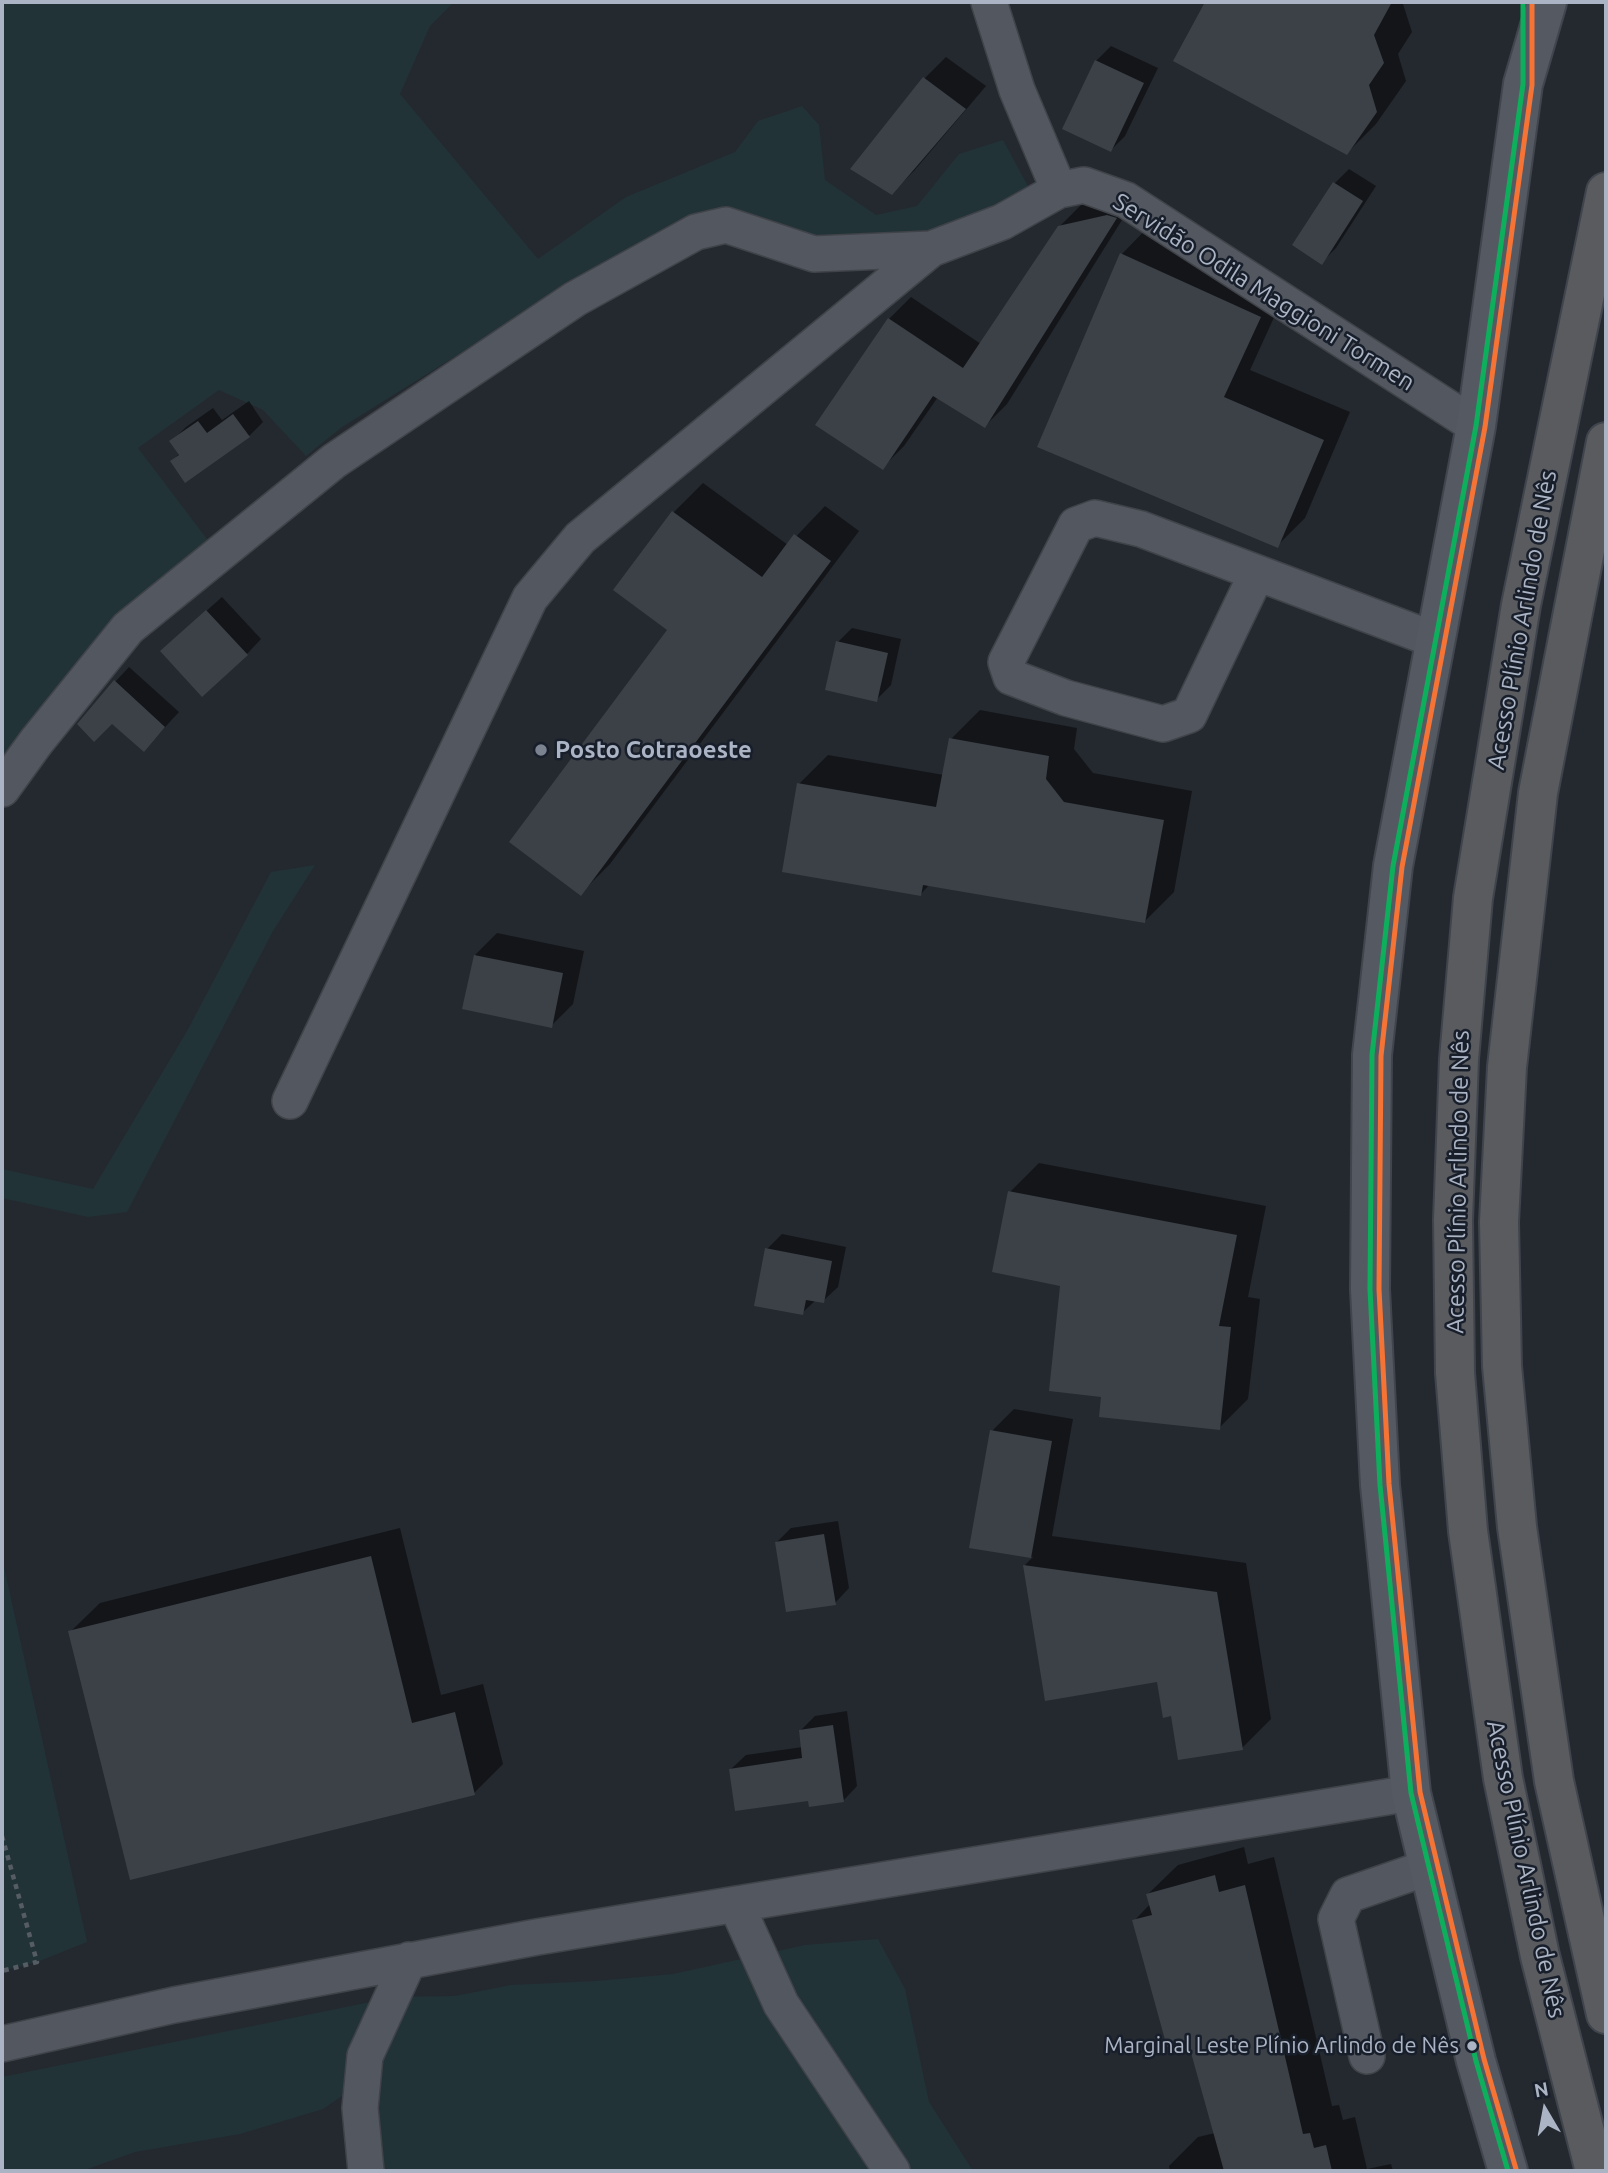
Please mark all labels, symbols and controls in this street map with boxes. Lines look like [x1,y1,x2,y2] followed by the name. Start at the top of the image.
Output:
[1108,187,1420,397] street label: Servidão Odila Maggioni Tormen
[1481,468,1563,772] street label: Acesso Plínio Arlindo de Nês
[555,736,752,764] place label: Posto Cotraoeste
[533,742,549,758] marker: Posto Cotraoeste
[1441,1030,1475,1334] street label: Acesso Plínio Arlindo de Nês
[1480,1718,1572,2020] street label: Acesso Plínio Arlindo de Nês
[1104,2033,1459,2059] place label: Marginal Leste Plínio Arlindo de Nês
[1465,2039,1479,2053] marker: Marginal Leste Plínio Arlindo de Nês
[1510,2075,1580,2145] north arrow
[1532,2077,1550,2101] text: N

